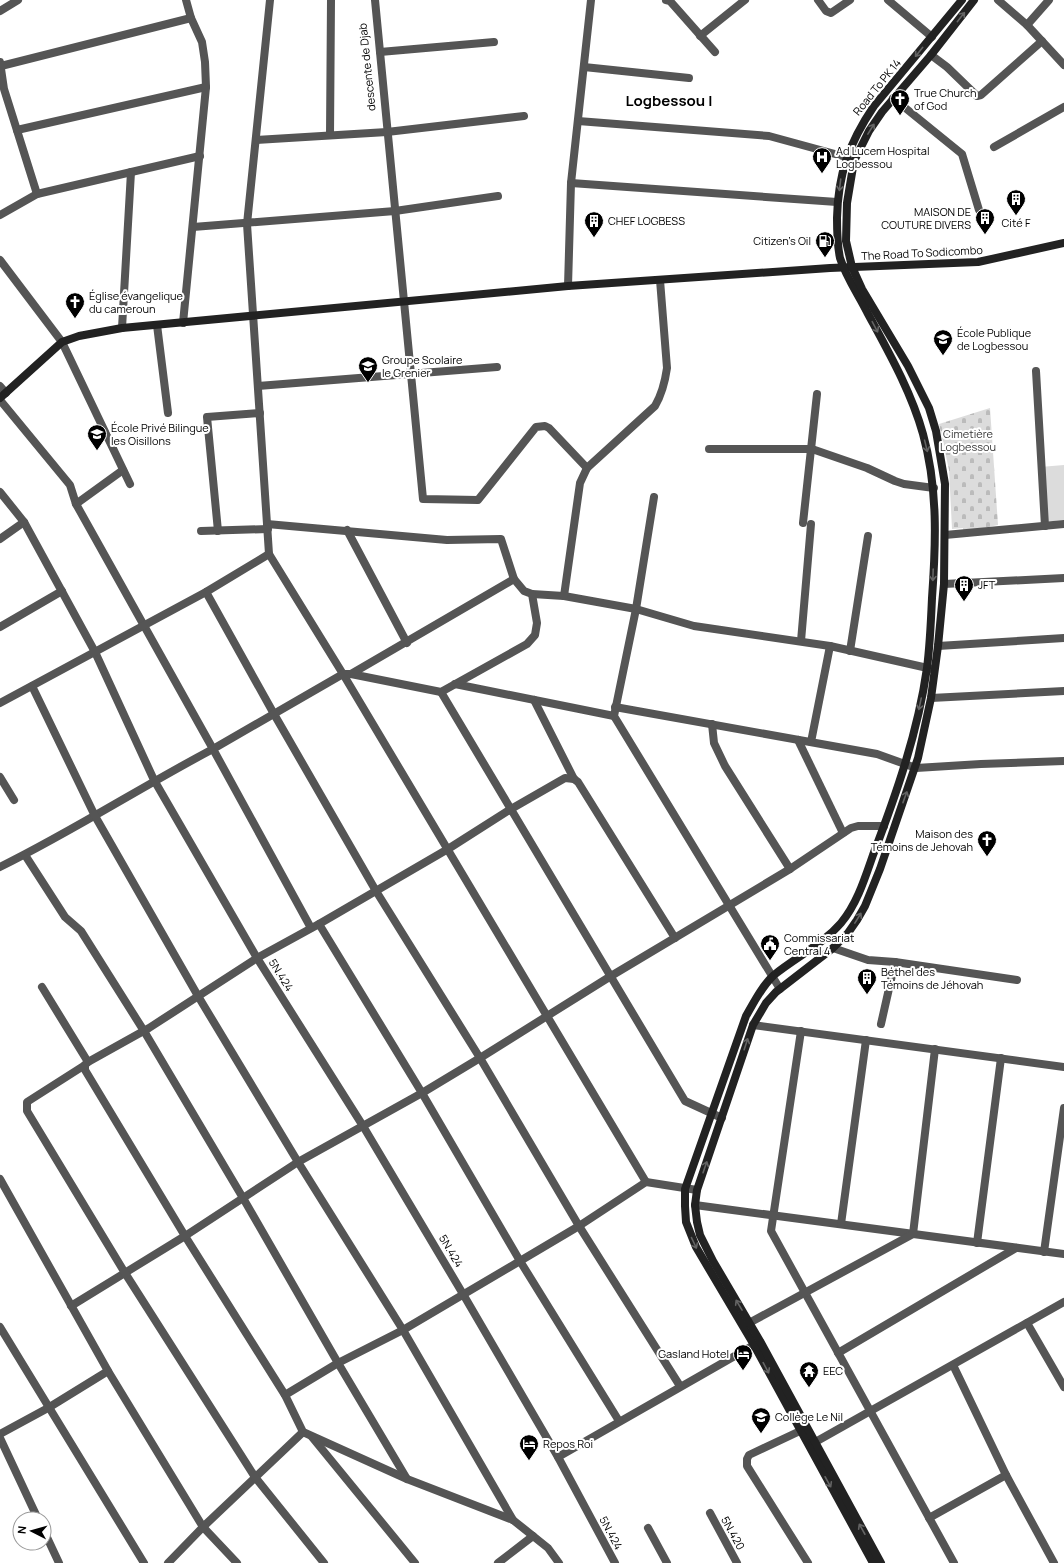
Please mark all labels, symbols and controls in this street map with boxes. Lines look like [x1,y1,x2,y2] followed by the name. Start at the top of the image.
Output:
[957,11,965,22] one-way arrow
[354,22,379,112] street label: descente de Djab
[915,47,924,58] one-way arrow
[849,55,904,118] street label: Road To PK 14
[914,85,977,113] place label: True Church of God
[889,88,911,116] church icon: True Church of God
[626,90,712,111] district label: Logbessou I
[867,123,875,134] one-way arrow
[836,143,929,171] place label: Ad Lucem Hospital Logbessou
[811,146,833,174] hospital icon: Ad Lucem Hospital Logbessou
[836,178,843,191] one-way arrow
[1005,188,1027,216] building icon: Cité F
[881,204,971,232] place label: MAISON DE COUTURE DIVERS
[974,207,996,235] building icon: MAISON DE COUTURE DIVERS
[583,210,605,238] building icon: CHEF LOGBESS
[608,213,685,228] place label: CHEF LOGBESS
[1001,215,1031,230] place label: Cité F
[814,230,836,258] fuel station icon: Citizen's Oil
[753,233,811,248] place label: Citizen's Oil
[861,242,984,263] street label: The Road To Sodicombo
[89,288,184,316] place label: Église évangelique du cameroun
[64,291,86,319] church icon: Église évangelique du cameroun
[872,321,879,333] one-way arrow
[957,325,1032,353] place label: École Publique de Logbessou
[932,328,954,356] school or university icon: École Publique de Logbessou
[382,352,463,380] place label: Groupe Scolaire le Grenier
[357,355,379,383] school or university icon: Groupe Scolaire le Grenier
[111,420,209,448] place label: École Privé Bilingue les Oisillons
[86,423,108,451] school or university icon: École Privé Bilingue les Oisillons
[940,426,996,454] park label: Cimetière Logbessou
[923,439,930,452] one-way arrow
[930,568,937,581] one-way arrow
[953,574,975,602] building icon: JFT
[978,577,996,592] place label: JFT
[916,698,924,711] one-way arrow
[902,791,910,803] one-way arrow
[871,826,973,854] place label: Maison des Témoins de Jehovah
[976,829,998,857] church icon: Maison des Témoins de Jehovah
[854,913,862,924] one-way arrow
[784,930,854,958] place label: Commissariat Central 4
[759,933,781,961] public building icon: Commissariat Central 4
[266,956,297,994] street label: 5N.424
[881,964,983,992] place label: Béthel des Témoins de Jéhovah
[856,967,878,995] building icon: Béthel des Témoins de Jéhovah
[743,1038,750,1051] one-way arrow
[702,1161,709,1174] one-way arrow
[436,1232,467,1270] street label: 5N.424
[691,1237,698,1249] one-way arrow
[734,1299,742,1311] one-way arrow
[732,1343,754,1371] hotel icon: Gasland Hotel
[658,1346,729,1361] place label: Gasland Hotel
[798,1360,820,1388] temple icon: EEC
[763,1362,770,1374] one-way arrow
[823,1363,843,1378] place label: EEC
[750,1406,772,1434] school or university icon: Collège Le Nil
[775,1409,843,1424] place label: Collège Le Nil
[518,1433,540,1461] hotel icon: Repos Roi
[543,1436,593,1451] place label: Repos Roi
[825,1476,833,1488] one-way arrow
[12,1511,52,1551] north arrow
[596,1513,626,1552] street label: 5N.424
[718,1513,749,1552] street label: 5N.420
[858,1523,866,1535] one-way arrow
[14,1525,29,1535] text: N

